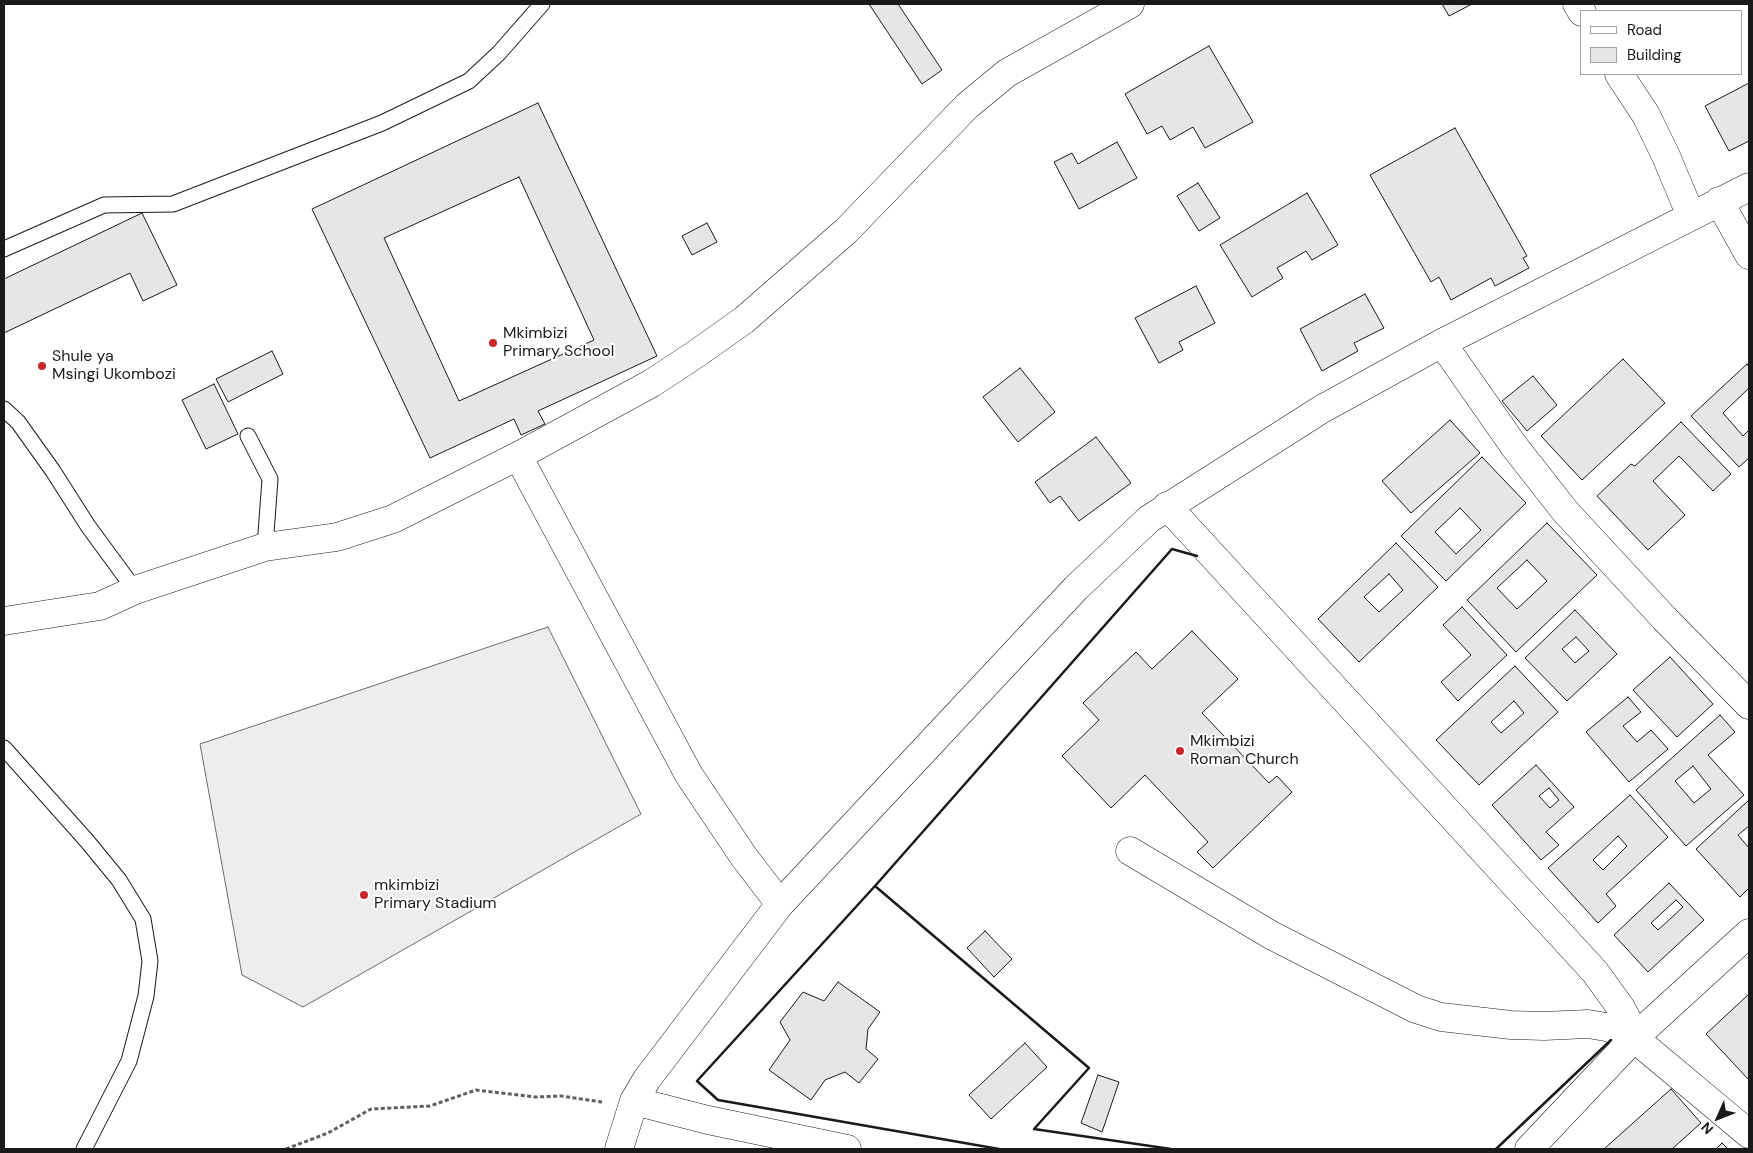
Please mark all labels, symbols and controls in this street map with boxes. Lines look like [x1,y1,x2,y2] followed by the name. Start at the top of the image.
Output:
[1580,10,1743,75] legend
[1627,20,1662,40] text: Road
[1627,45,1682,65] text: Building
[503,324,614,362] place label: Mkimbizi Primary School
[487,337,499,349] marker: Mkimbizi Primary School
[52,347,176,385] place label: Shule ya Msingi Ukombozi
[36,360,48,372] marker: Shule ya Msingi Ukombozi
[1190,732,1299,770] place label: Mkimbizi Roman Church
[1174,745,1186,757] marker: Mkimbizi Roman Church
[374,876,497,914] place label: mkimbizi Primary Stadium
[358,889,370,901] marker: mkimbizi Primary Stadium
[1693,1093,1743,1143] north arrow
[1697,1118,1717,1138] text: N

